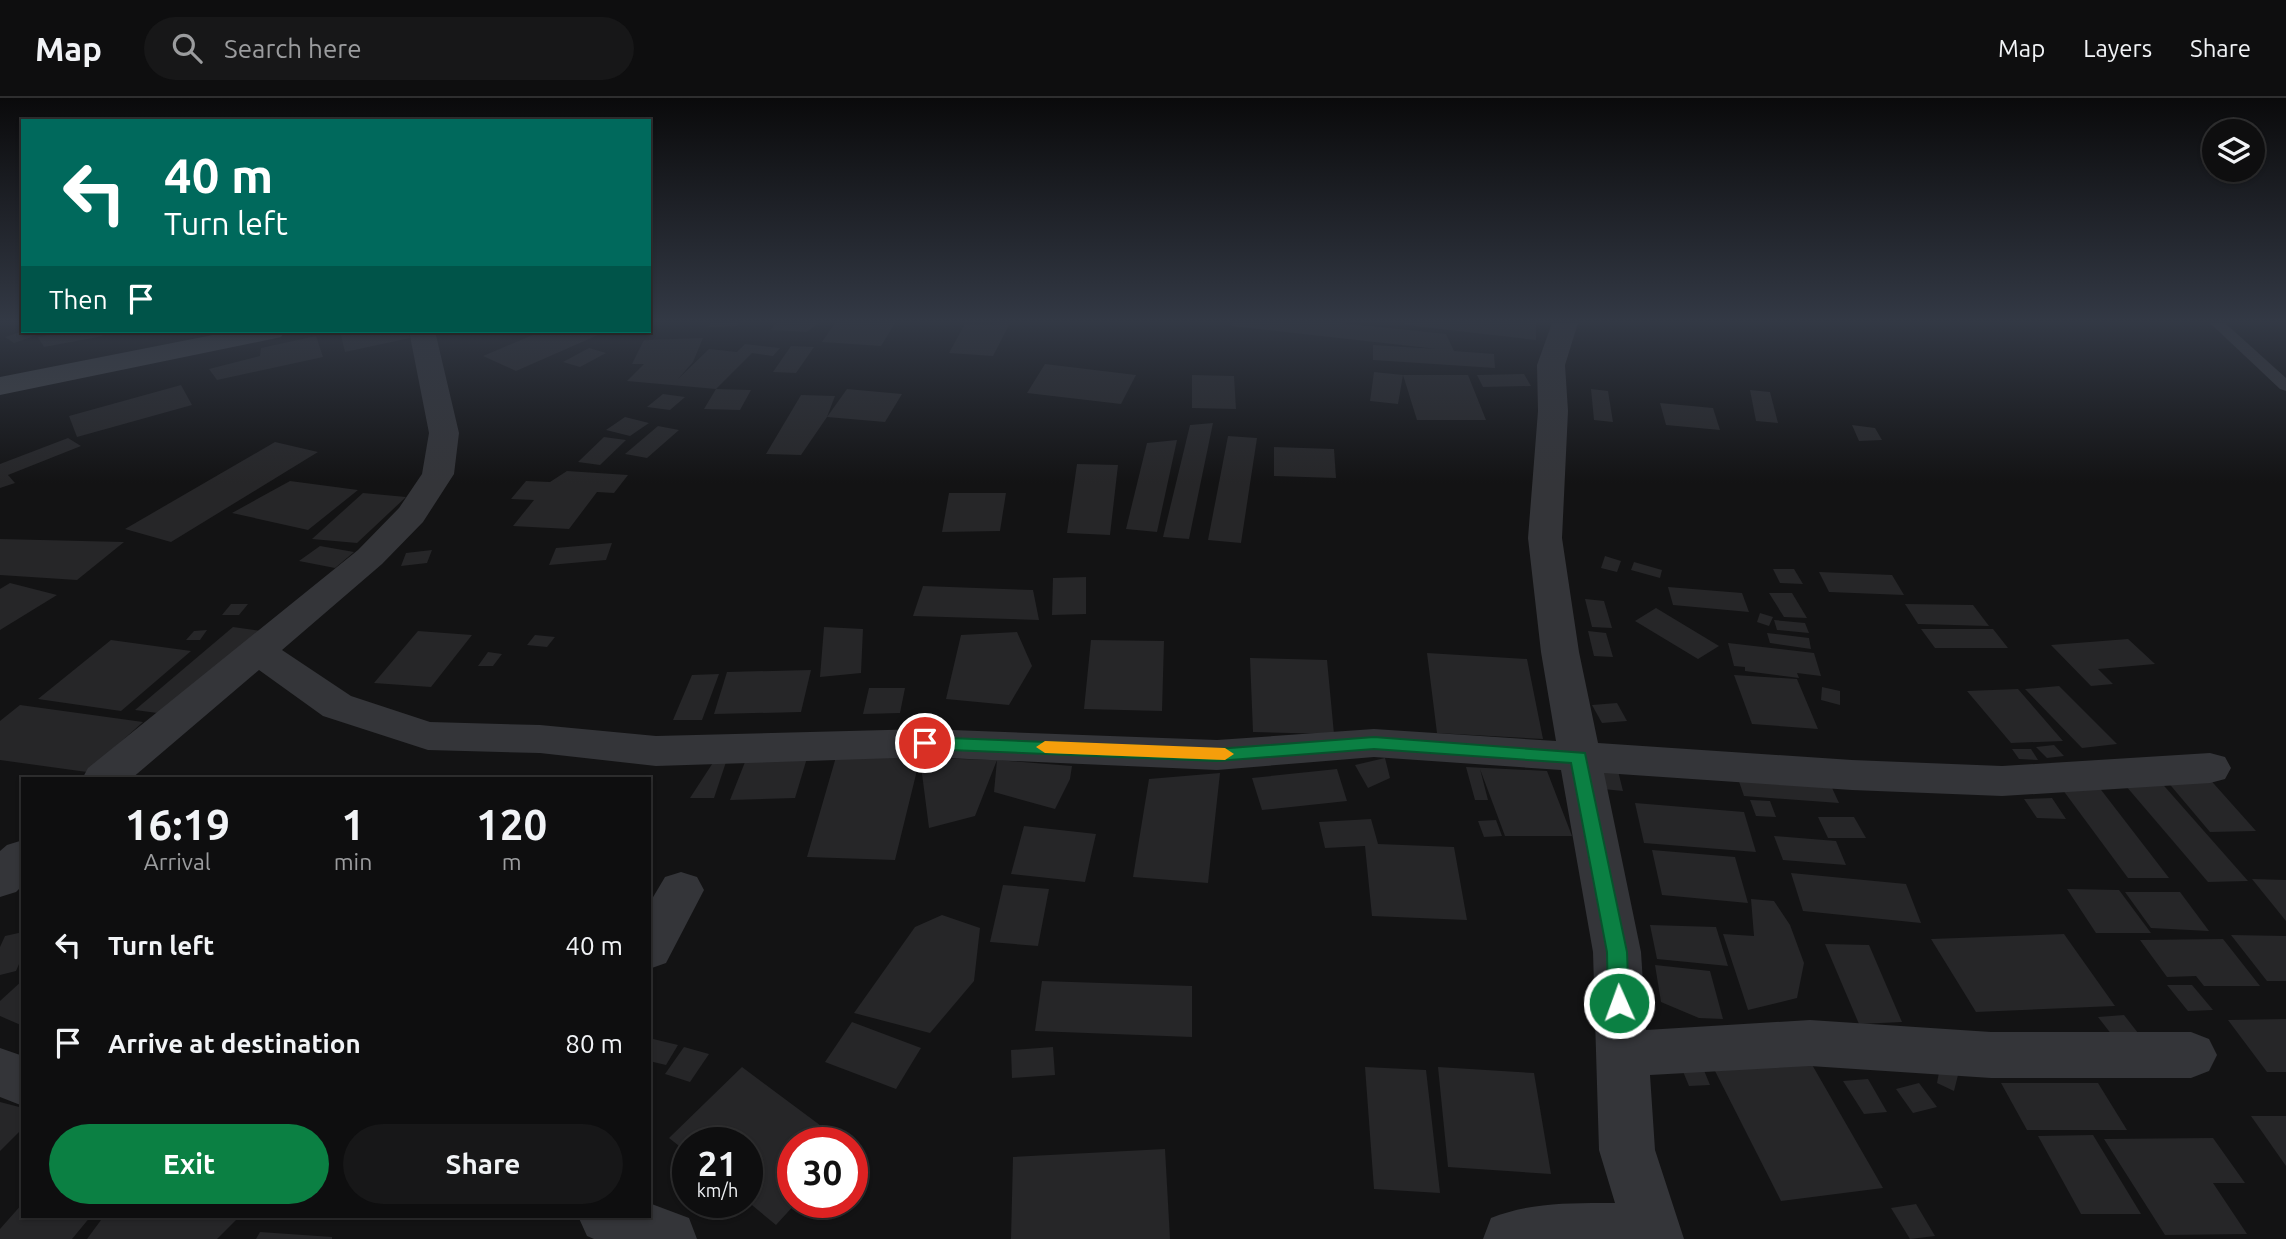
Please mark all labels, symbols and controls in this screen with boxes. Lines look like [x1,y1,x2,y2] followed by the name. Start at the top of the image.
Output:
[144,17,634,80] search box
[168,29,206,67] icon: search
[35,30,102,67] text: Map
[224,34,362,63] text: Search here
[1998,35,2045,62] text: Map
[2083,35,2152,62] text: Layers
[2190,35,2251,62] text: Share
[2202,119,2265,182] map controls
[2202,119,2265,182] button: layers
[49,147,140,238] icon: left
[164,147,273,202] text: 40 m
[164,205,288,241] text: Turn left
[122,280,160,318] icon: arrive
[49,285,108,314] text: Then
[895,713,955,773] pin
[906,724,944,762] icon: arrive
[125,801,230,848] text: 16:19
[341,801,365,848] text: 1
[476,801,547,848] text: 120
[144,849,211,874] text: Arrival
[334,849,372,874] text: min
[502,849,522,874] text: m
[49,926,87,964] icon: left
[108,931,214,960] text: Turn left
[565,931,623,960] text: 40 m
[1582,966,1656,1040] position arrow
[49,1024,87,1062] icon: arrive
[108,1029,361,1058] text: Arrive at destination
[565,1029,623,1058] text: 80 m
[49,1124,329,1204] button: Exit
[343,1124,623,1204] button: Share
[777,1127,868,1218] speed limit sign: 30
[698,1143,737,1183] text: 21
[697,1180,738,1200] text: km/h

